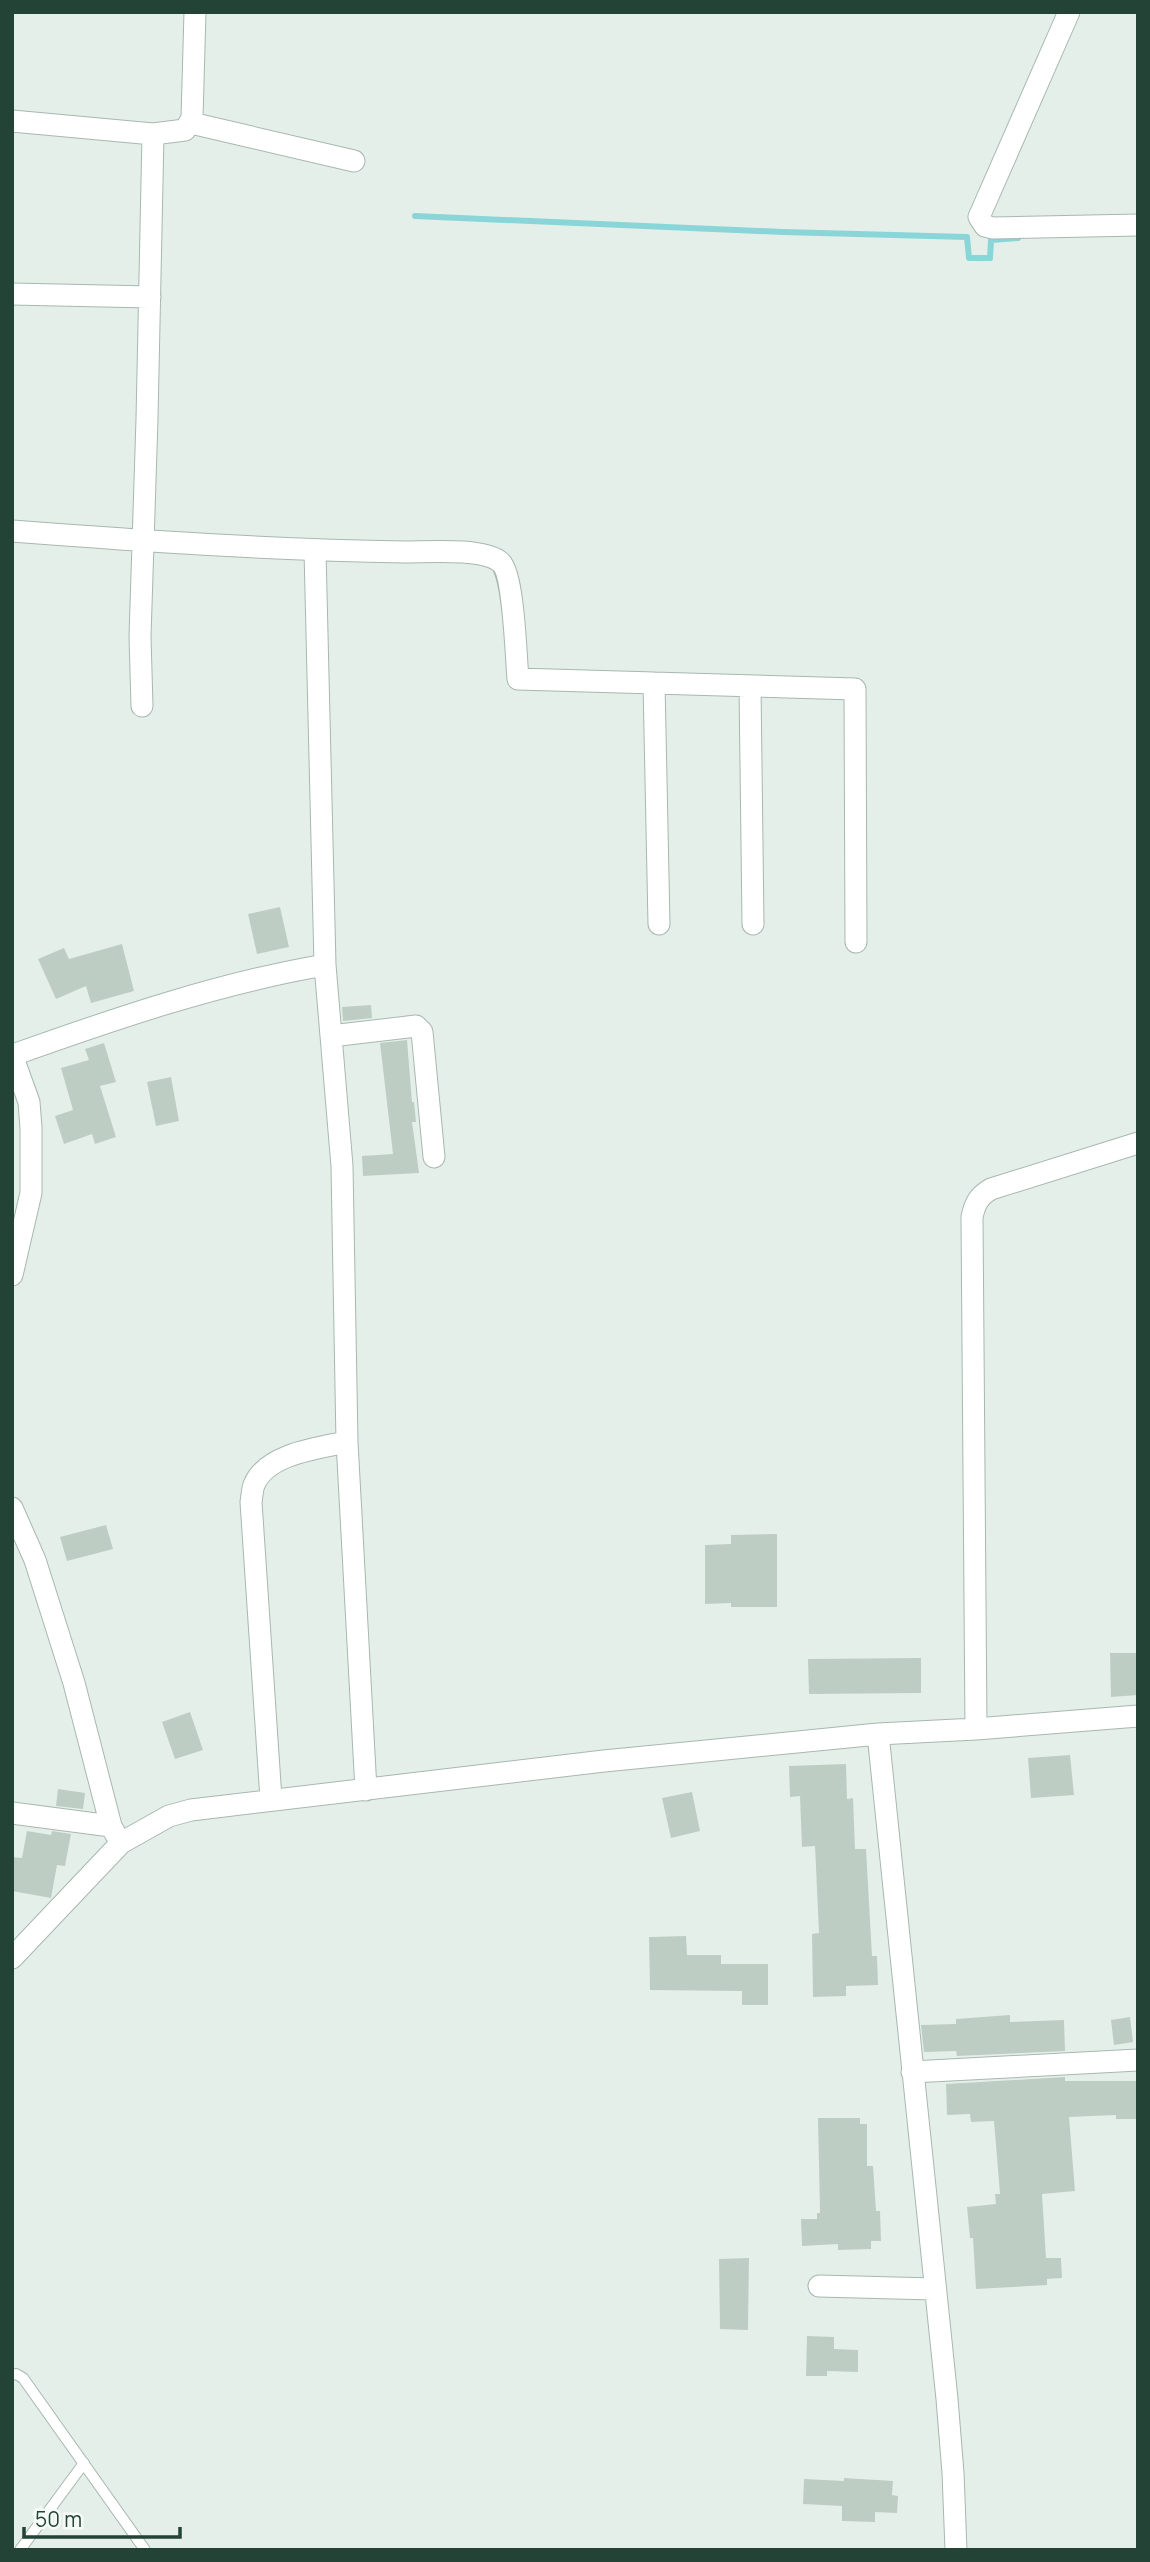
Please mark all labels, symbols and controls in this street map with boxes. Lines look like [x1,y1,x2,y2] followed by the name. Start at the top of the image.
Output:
[24,2496,180,2540] scale bar
[35,2505,82,2533] text: 50 m

